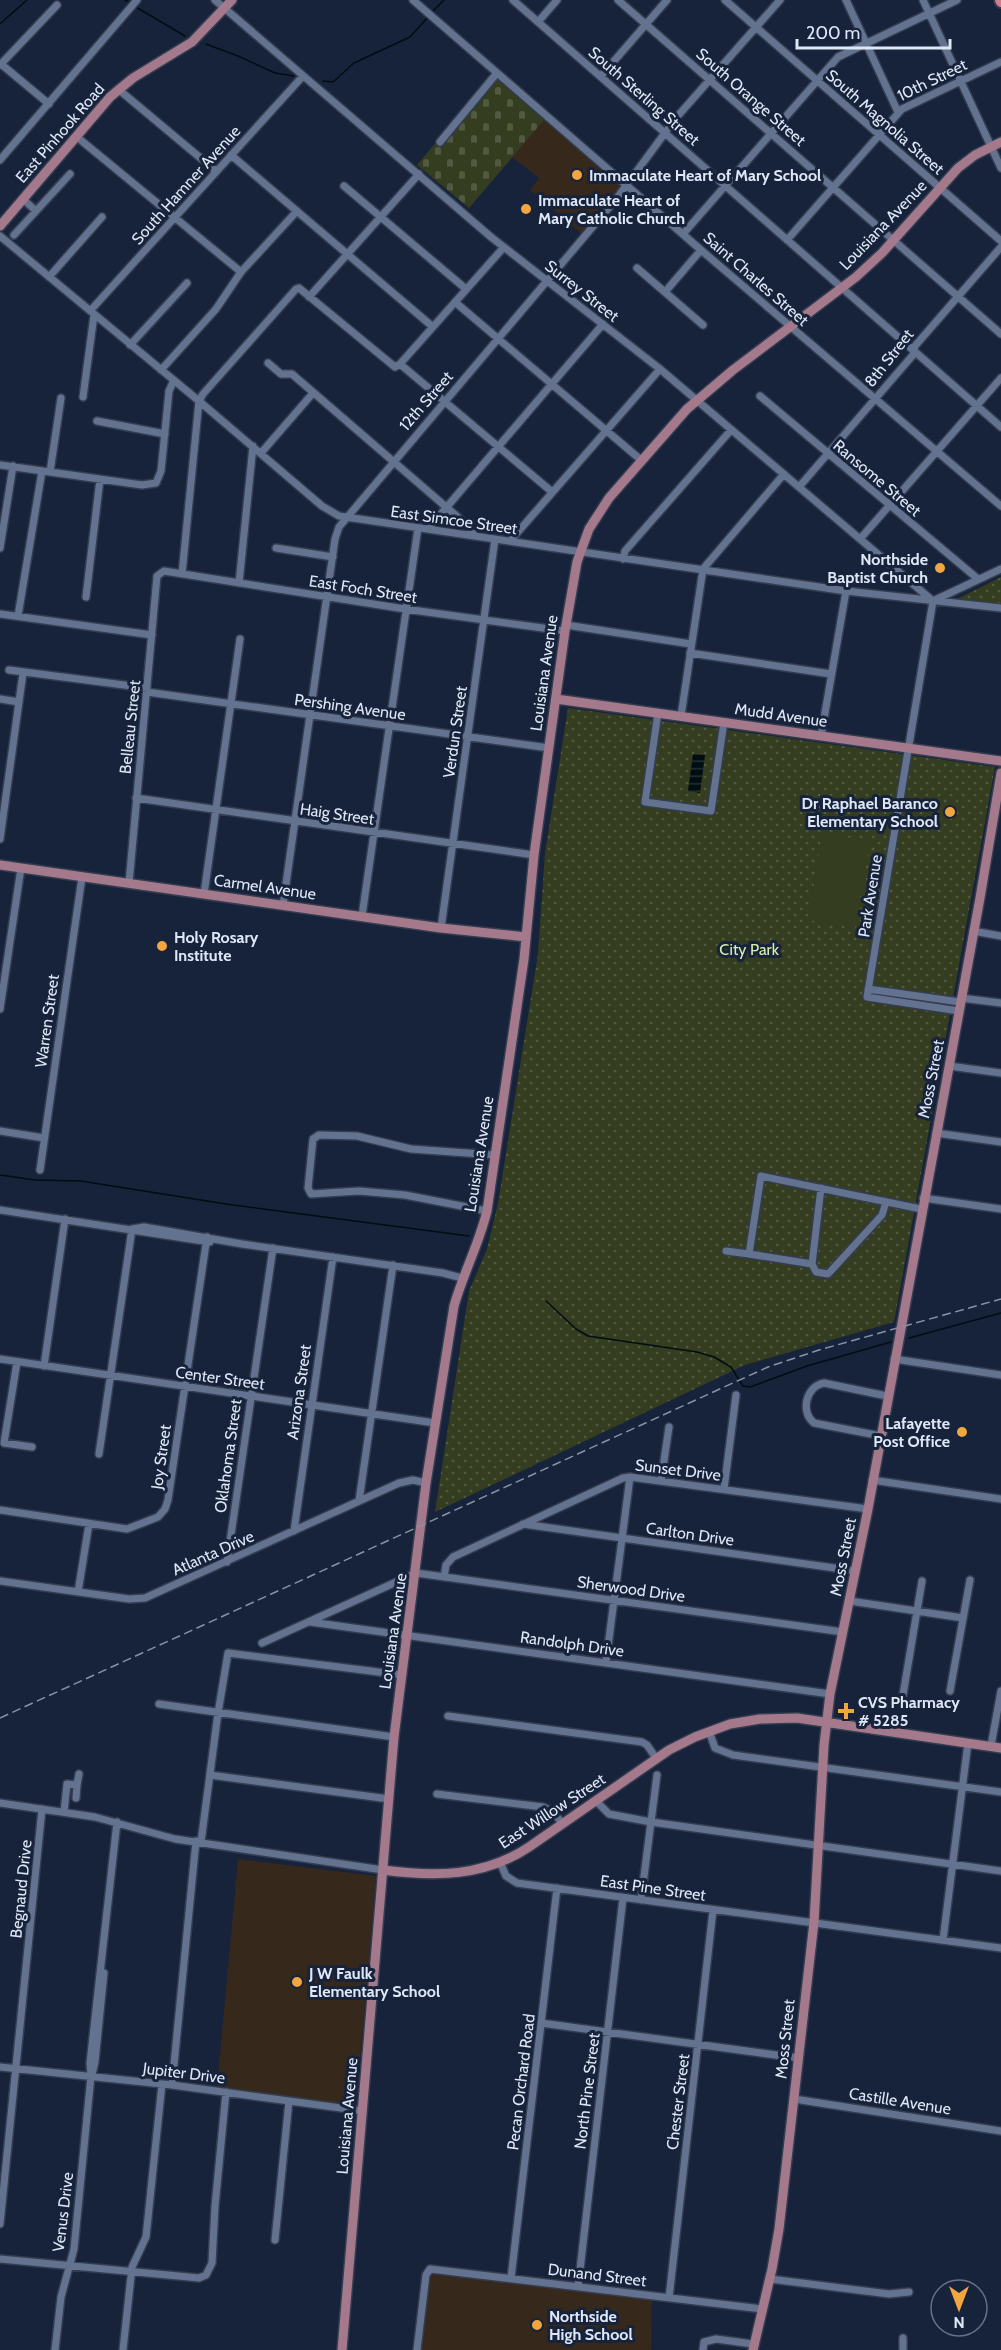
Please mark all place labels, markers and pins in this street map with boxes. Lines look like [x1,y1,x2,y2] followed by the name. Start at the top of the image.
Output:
[589,166,821,185] place label: Immaculate Heart of Mary School
[570,168,584,182] marker: Immaculate Heart of Mary School
[538,191,685,228] place label: Immaculate Heart of Mary Catholic Church
[519,202,533,216] marker: Immaculate Heart of Mary Catholic Church
[827,550,928,587] place label: Northside Baptist Church
[933,561,947,575] marker: Northside Baptist Church
[802,794,938,831] place label: Dr Raphael Baranco Elementary School
[943,805,957,819] marker: Dr Raphael Baranco Elementary School
[174,928,259,965] place label: Holy Rosary Institute
[155,939,169,953] marker: Holy Rosary Institute
[873,1414,950,1451] place label: Lafayette Post Office
[955,1425,969,1439] marker: Lafayette Post Office
[858,1693,960,1730] place label: CVS Pharmacy # 5285
[839,1704,853,1718] marker: CVS Pharmacy # 5285
[308,1964,440,2001] place label: J W Faulk Elementary School
[290,1975,304,1989] marker: J W Faulk Elementary School
[549,2307,633,2344] place label: Northside High School
[530,2318,544,2332] marker: Northside High School

